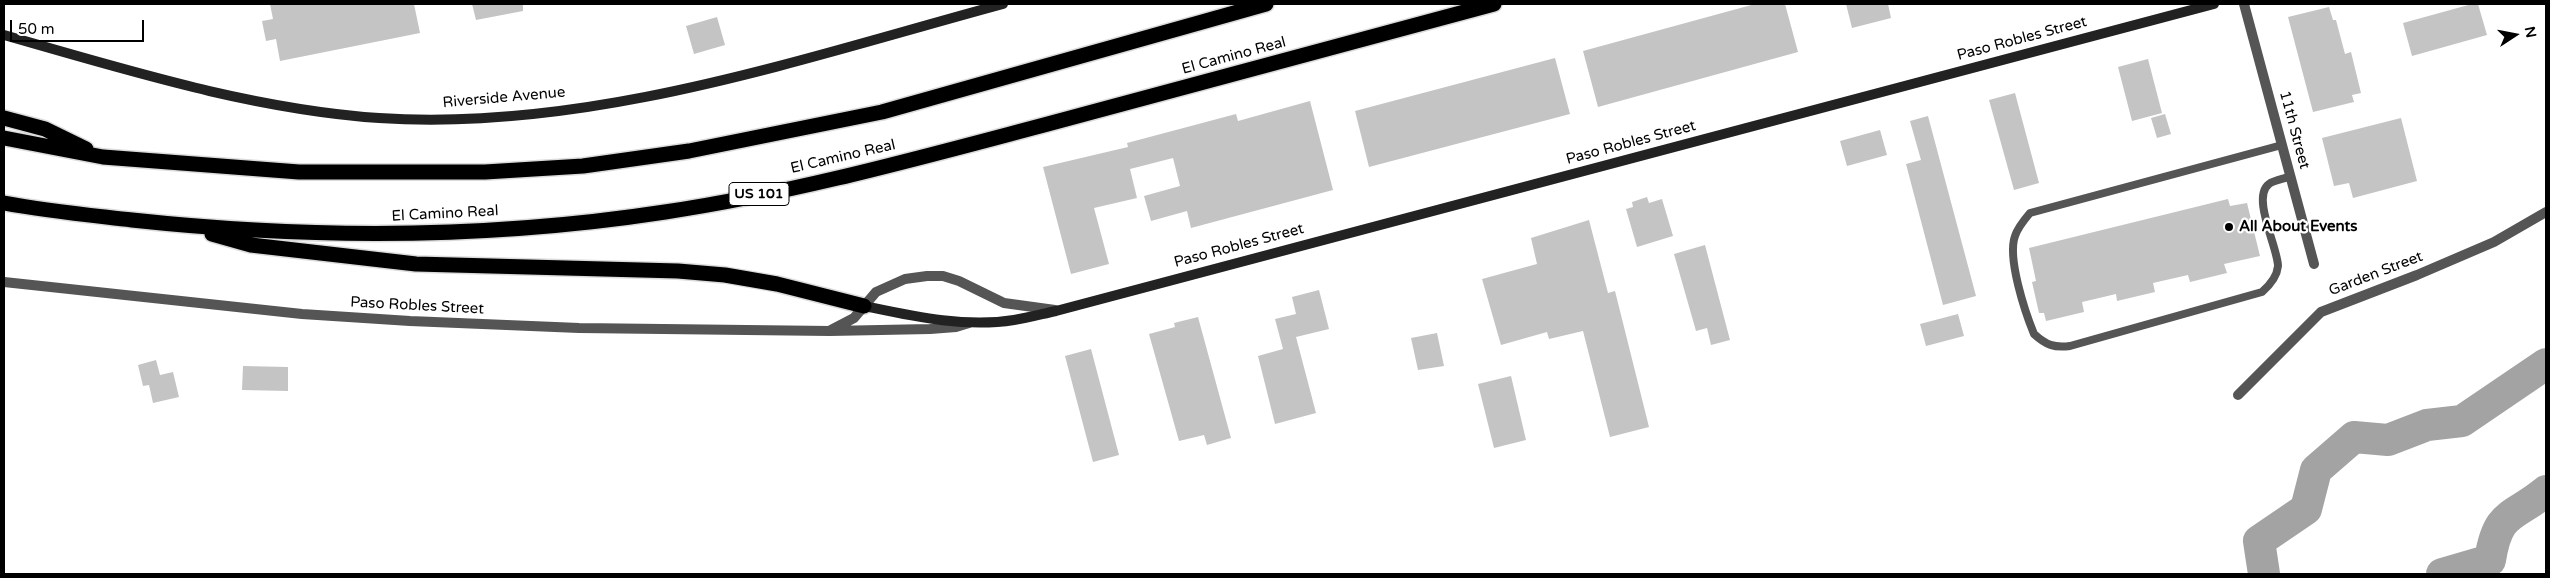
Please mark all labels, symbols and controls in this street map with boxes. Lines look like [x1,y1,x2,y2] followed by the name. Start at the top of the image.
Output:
[12,10,146,42] scale bar
[2490,10,2540,60] north arrow
[1955,13,2089,65] street label: Paso Robles Street
[18,20,55,38] text: 50 m
[2521,25,2540,39] text: N
[1180,33,1288,79] street label: El Camino Real
[442,84,566,112] street label: Riverside Avenue
[2275,89,2313,171] street label: 11th Street
[1564,117,1698,169] street label: Paso Robles Street
[789,136,897,178] street label: El Camino Real
[729,182,789,205] road number: US 101
[391,202,499,226] street label: El Camino Real
[2239,218,2357,236] place label: All About Events
[1172,220,1306,272] street label: Paso Robles Street
[2223,221,2235,233] marker: All About Events
[2326,248,2426,300] street label: Garden Street
[350,294,484,318] street label: Paso Robles Street

